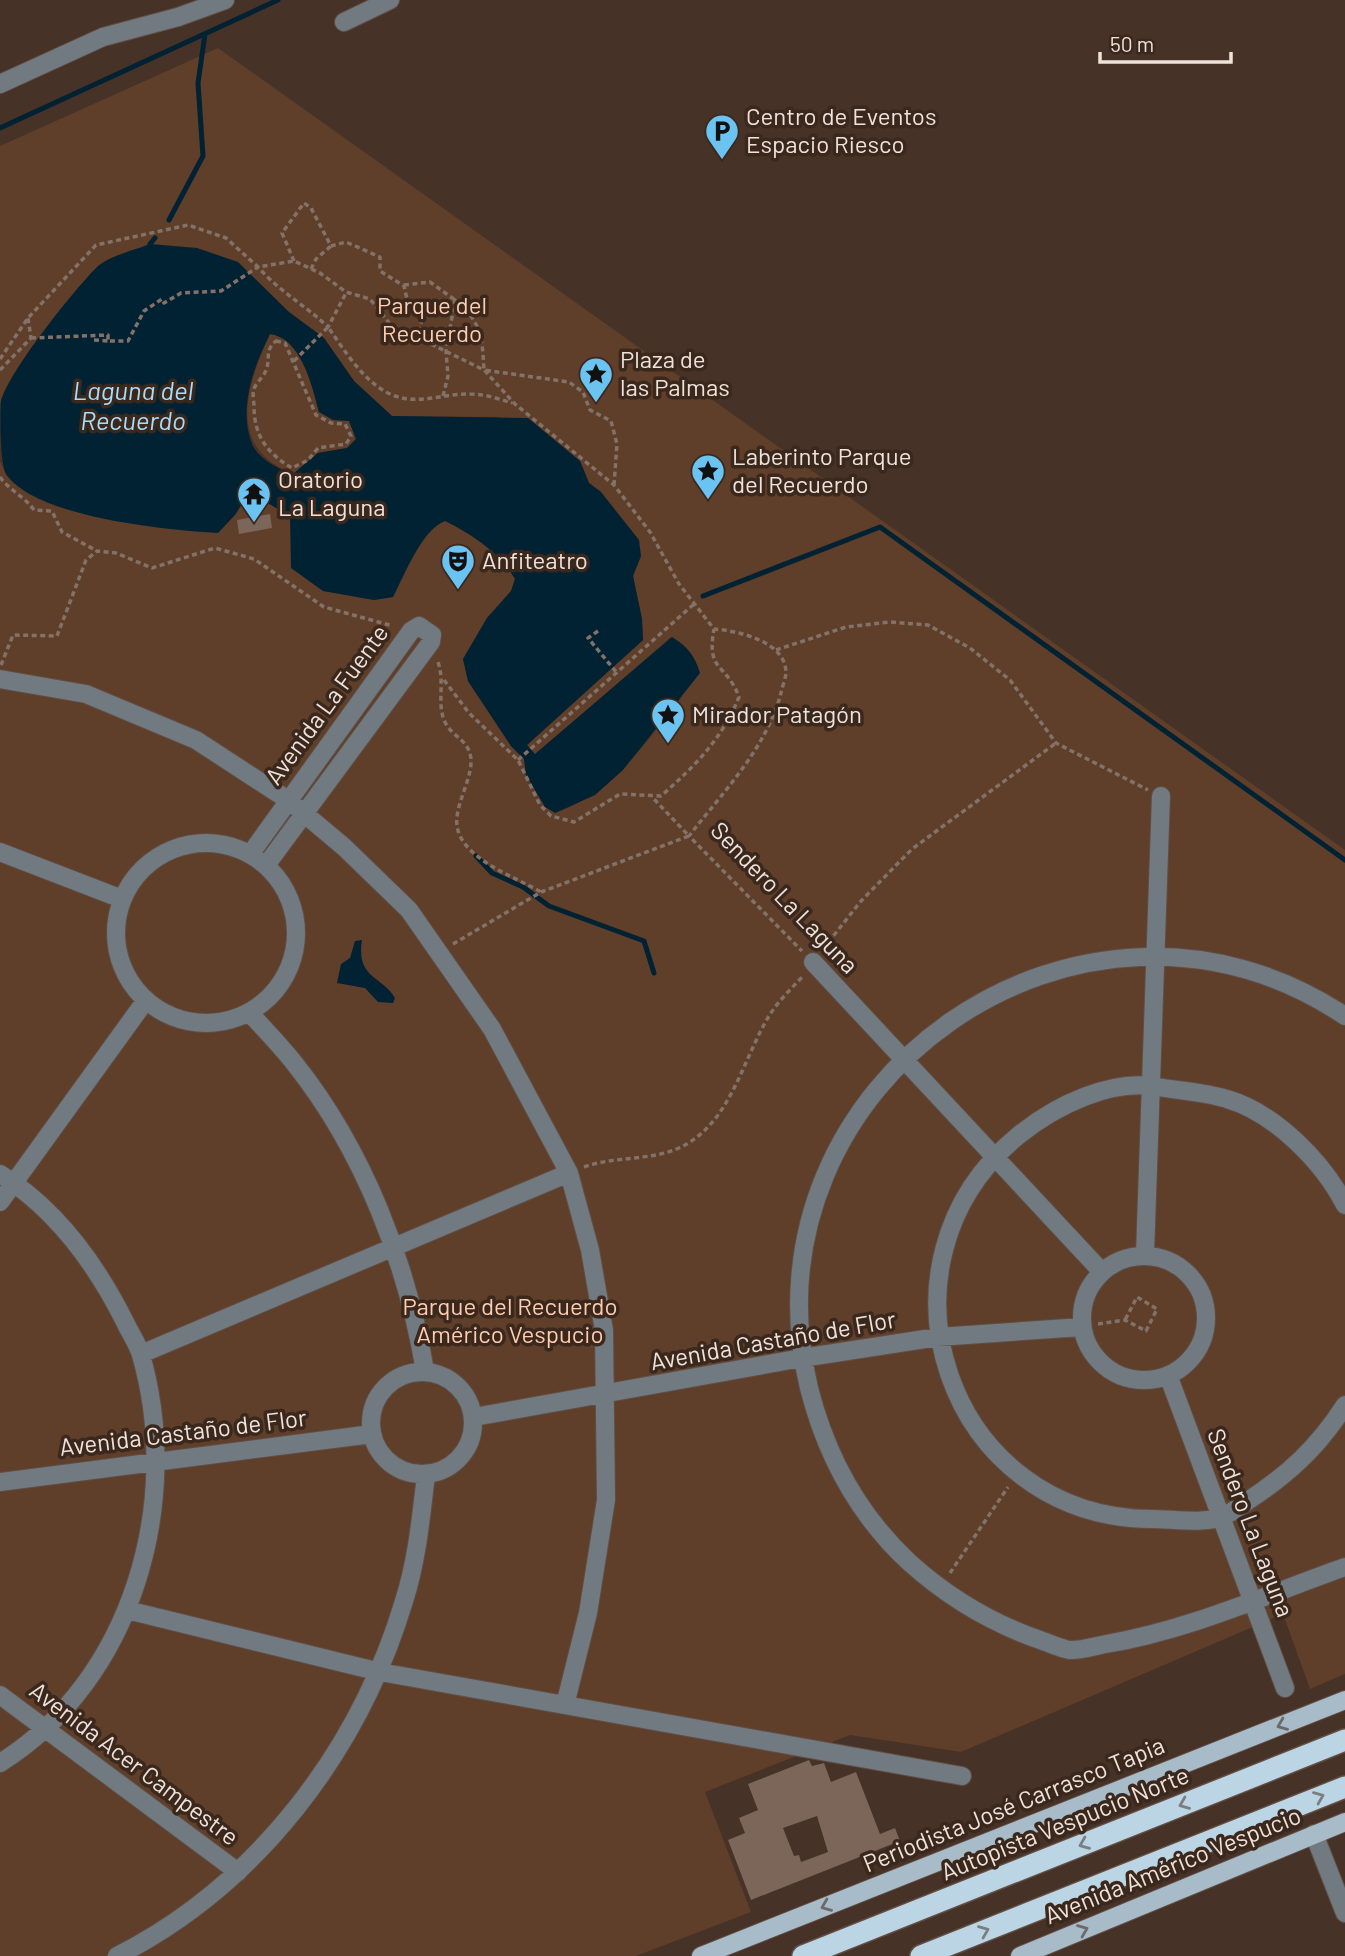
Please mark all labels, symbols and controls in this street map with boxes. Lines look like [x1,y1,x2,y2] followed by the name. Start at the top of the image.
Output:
[1100,21,1231,65] scale bar
[1110,31,1154,56] text: 50 m
[746,101,936,158] place label: Centro de Eventos Espacio Riesco
[703,112,741,161] parking icon: Centro de Eventos Espacio Riesco
[377,290,487,347] park label: Parque del Recuerdo
[620,344,730,401] place label: Plaza de las Palmas
[577,355,615,404] place icon: Plaza de las Palmas
[73,374,193,435] water label: Laguna del Recuerdo
[732,441,911,498] place label: Laberinto Parque del Recuerdo
[689,452,727,501] place icon: Laberinto Parque del Recuerdo
[278,464,386,521] place label: Oratorio La Laguna
[235,475,273,524] temple icon: Oratorio La Laguna
[439,542,477,591] theatre icon: Anfiteatro
[482,545,588,574] place label: Anfiteatro
[258,618,394,790] street label: Avenida La Fuente
[649,696,687,745] place icon: Mirador Patagón
[692,699,862,728] place label: Mirador Patagón
[705,815,865,979] street label: Sendero La Laguna
[402,1291,618,1348] park label: Parque del Recuerdo Américo Vespucio
[648,1304,898,1375] street label: Avenida Castaño de Flor
[58,1402,308,1461] street label: Avenida Castaño de Flor
[1202,1424,1301,1621] street label: Sendero La Laguna
[25,1675,245,1851] street label: Avenida Acer Campestre
[1276,1717,1288,1731] one-way arrow
[858,1730,1168,1877] street label: Periodista José Carrasco Tapia
[936,1760,1193,1886] street label: Autopista Vespucio Norte
[1313,1792,1325,1806] one-way arrow
[1179,1796,1191,1810] one-way arrow
[1040,1800,1305,1929] street label: Avenida Américo Vespucio
[1078,1836,1090,1850] one-way arrow
[821,1898,833,1912] one-way arrow
[1076,1924,1088,1938] one-way arrow
[977,1925,989,1939] one-way arrow

